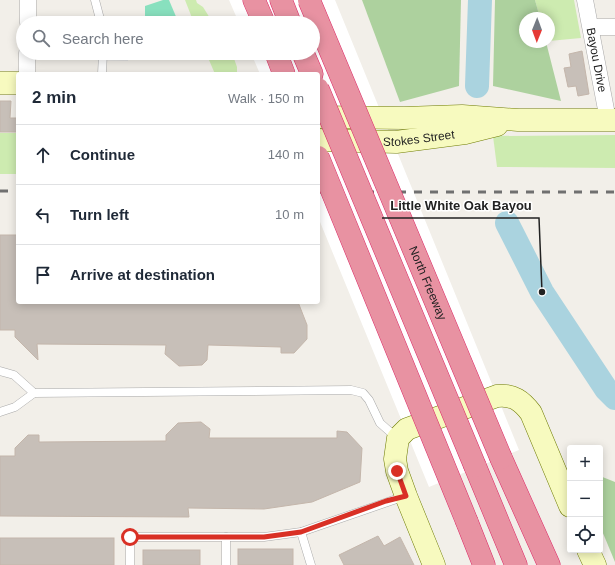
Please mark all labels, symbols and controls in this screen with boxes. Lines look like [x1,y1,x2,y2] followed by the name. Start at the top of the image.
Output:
[519,12,555,48] north arrow
[16,16,320,60] search box
[583,26,610,94] street label: Bayou Drive
[30,27,52,49] icon: search
[62,30,144,47] text: Search here
[32,88,76,107] text: 2 min
[228,91,304,106] text: Walk · 150 m
[383,127,456,149] street label: Stokes Street
[32,144,54,166] icon: ahead
[70,146,135,163] text: Continue
[268,147,304,162] text: 140 m
[382,193,539,218] callout: Little White Oak Bayou
[390,198,532,213] text: Little White Oak Bayou
[32,204,54,226] icon: left
[70,206,129,223] text: Turn left
[275,207,304,222] text: 10 m
[406,244,449,322] street label: North Freeway
[32,264,54,286] icon: arrive
[70,266,215,283] text: Arrive at destination
[567,445,603,553] map controls
[567,445,603,481] button: +
[388,462,406,480] route end
[567,481,603,517] button: −
[567,517,603,553] button: locate
[121,528,139,546] route start

